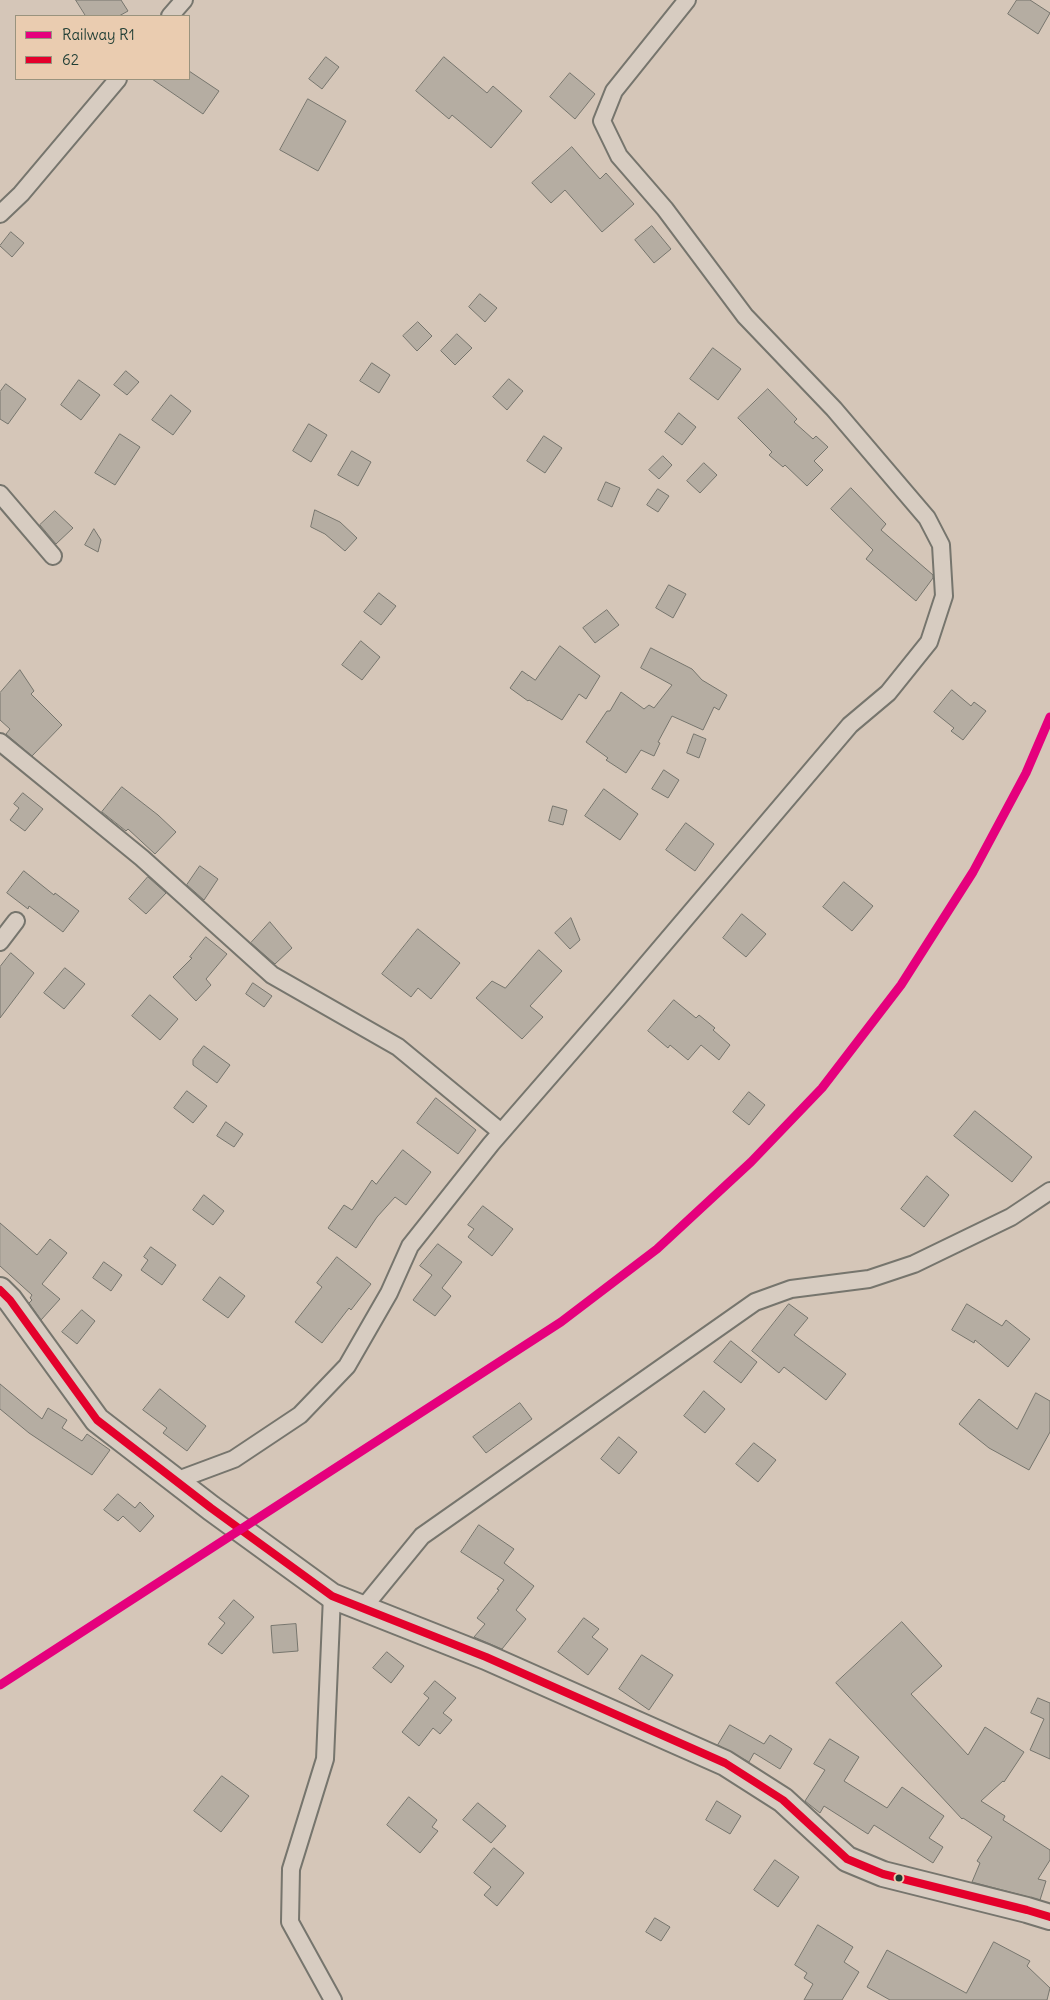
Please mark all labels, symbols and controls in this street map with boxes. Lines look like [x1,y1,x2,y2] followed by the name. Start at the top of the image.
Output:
[15,15,190,80] legend
[62,25,135,44] text: Railway R1
[62,50,79,69] text: 62
[894,1873,904,1883] unlabelled marker

